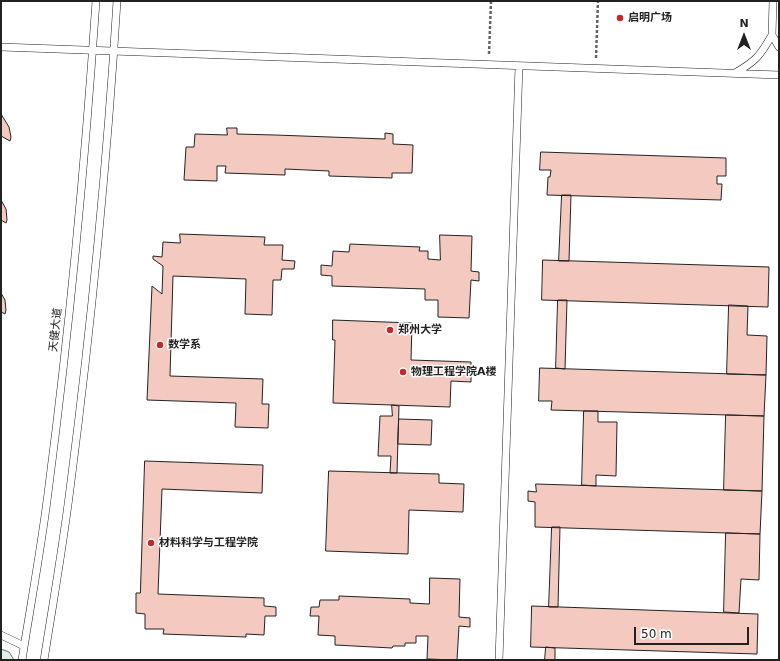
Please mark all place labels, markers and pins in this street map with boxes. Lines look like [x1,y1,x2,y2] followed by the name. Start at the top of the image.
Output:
[628,11,672,25] place label: 启明广场
[615,13,625,23] marker: 启明广场
[398,323,442,337] place label: 郑州大学
[385,325,395,335] marker: 郑州大学
[168,338,201,352] place label: 数学系
[155,340,165,350] marker: 数学系
[411,365,497,379] place label: 物理工程学院A楼
[398,367,408,377] marker: 物理工程学院A楼
[159,536,258,550] place label: 材料科学与工程学院
[146,538,156,548] marker: 材料科学与工程学院

